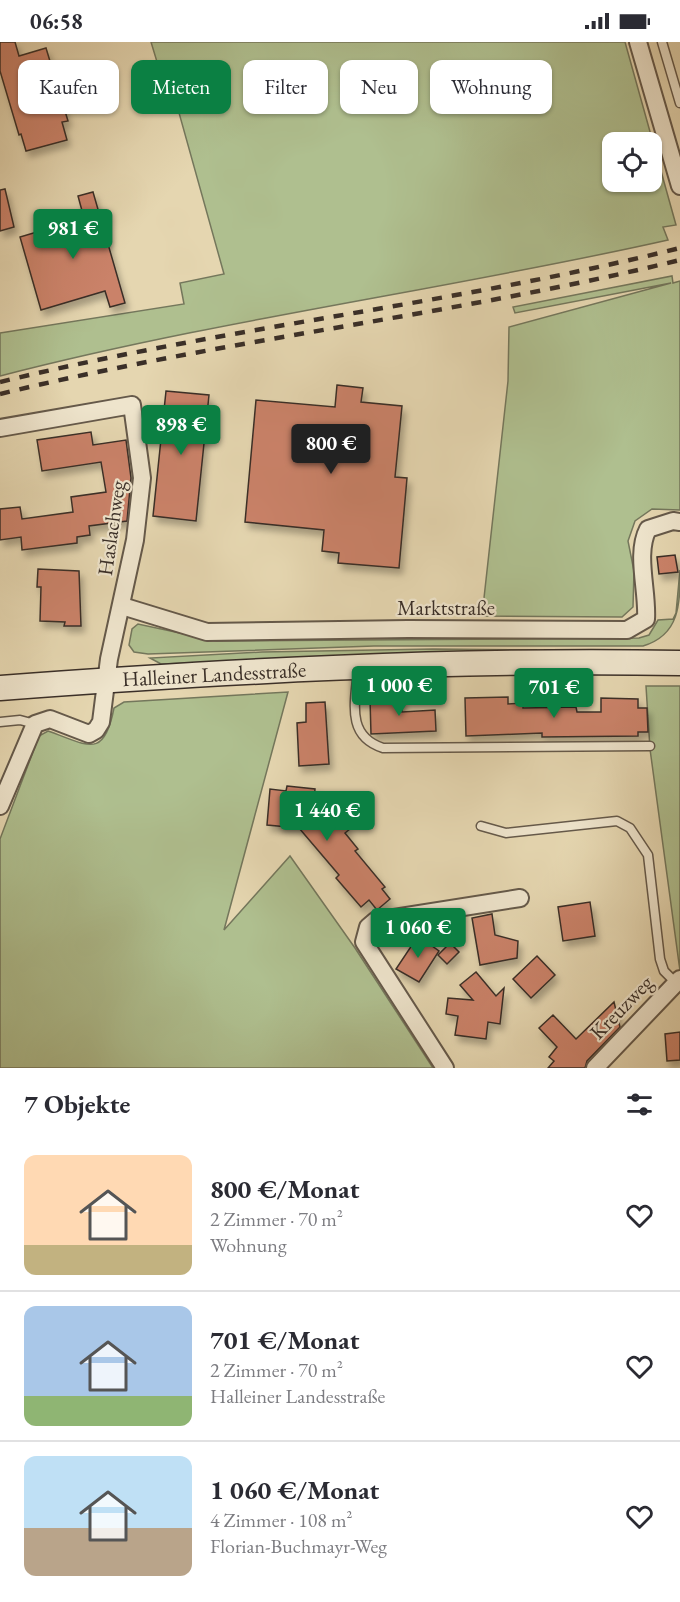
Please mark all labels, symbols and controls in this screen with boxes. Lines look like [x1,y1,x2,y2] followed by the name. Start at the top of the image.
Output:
[30,7,83,36] text: 06:58
[18,60,119,114] chip: Kaufen
[131,60,231,114] chip: Mieten
[243,60,328,114] chip: Filter
[340,60,418,114] chip: Neu
[430,60,552,114] chip: Wohnung
[602,132,662,192] map controls
[602,132,662,192] button: locate
[31,209,115,260] pin: 981 €
[47,215,99,241] text: 981 €
[139,405,223,456] pin: 898 €
[155,411,207,437] text: 898 €
[289,424,373,475] pin: 800 €
[305,430,357,456] text: 800 €
[91,478,131,577] street label: Haslachweg
[397,594,495,621] street label: Marktstraße
[121,656,307,692] street label: Halleiner Landesstraße
[344,666,454,717] pin: 1 000 €
[512,668,596,719] pin: 701 €
[366,672,432,698] text: 1 000 €
[528,674,580,700] text: 701 €
[272,791,382,842] pin: 1 440 €
[294,797,360,823] text: 1 440 €
[363,908,473,959] pin: 1 060 €
[385,914,451,940] text: 1 060 €
[584,968,659,1045] street label: Kreuzweg
[24,1087,130,1121] text: 7 Objekte
[623,1088,656,1121] icon: filters
[210,1172,359,1206] text: 800 €/Monat
[72,1179,144,1251] icon: home
[623,1199,656,1232] icon: heart
[210,1206,343,1232] text: 2 Zimmer · 70 m²
[210,1232,287,1258] text: Wohnung
[210,1323,359,1357] text: 701 €/Monat
[72,1330,144,1402] icon: home
[623,1350,656,1383] icon: heart
[210,1357,343,1383] text: 2 Zimmer · 70 m²
[210,1383,385,1409] text: Halleiner Landesstraße
[210,1473,379,1507] text: 1 060 €/Monat
[72,1480,144,1552] icon: home
[623,1500,656,1533] icon: heart
[210,1507,353,1533] text: 4 Zimmer · 108 m²
[210,1533,387,1559] text: Florian-Buchmayr-Weg

